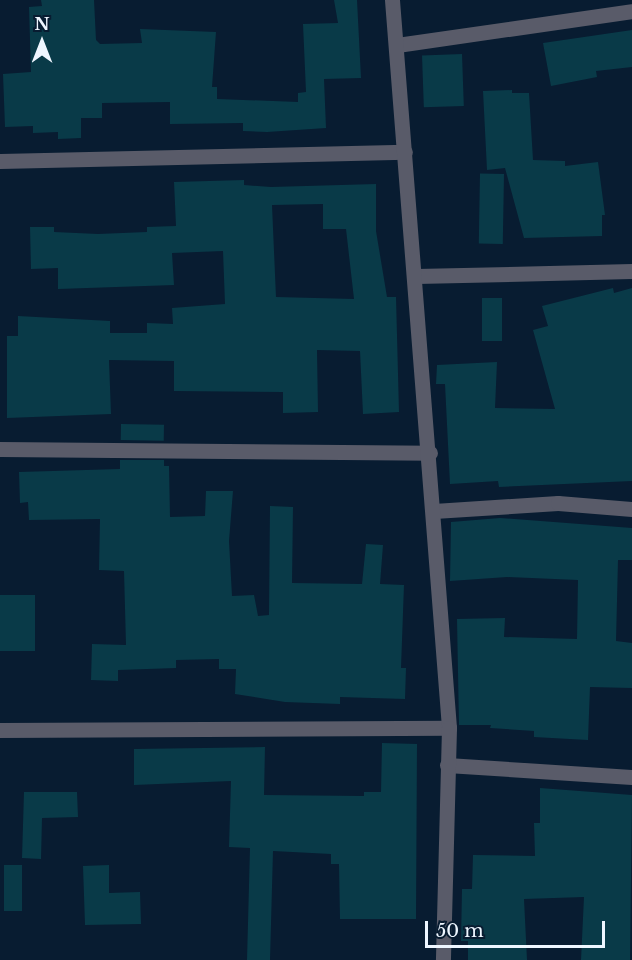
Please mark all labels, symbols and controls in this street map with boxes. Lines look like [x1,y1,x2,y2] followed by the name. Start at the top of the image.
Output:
[12,12,72,72] north arrow
[34,14,50,34] text: N
[428,909,608,947] scale bar
[436,920,484,942] text: 50 m

